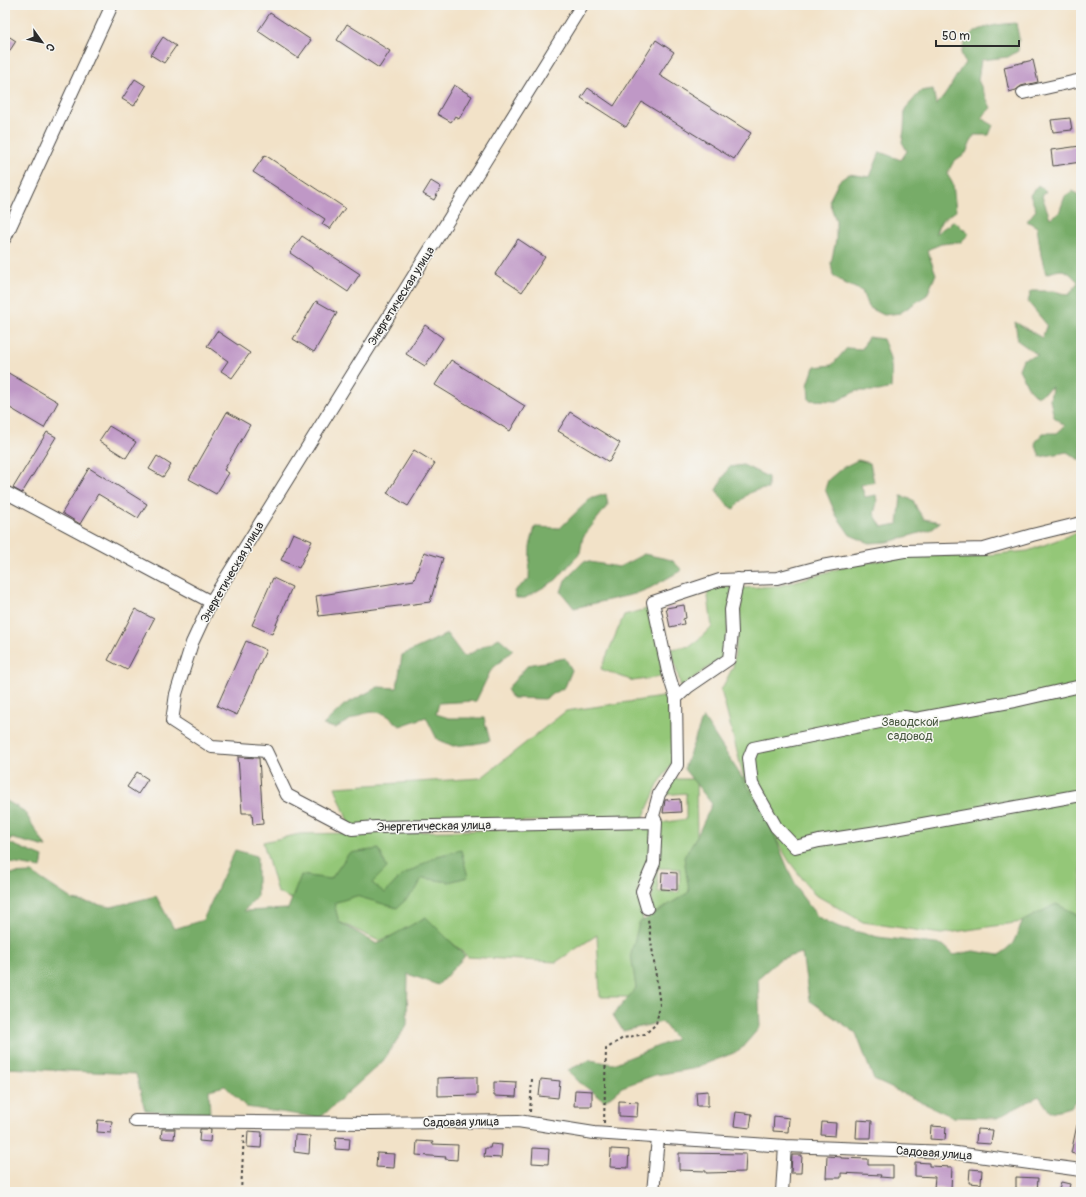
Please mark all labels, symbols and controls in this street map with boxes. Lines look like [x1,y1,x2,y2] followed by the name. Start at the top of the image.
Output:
[22,22,62,62] north arrow
[936,22,1019,48] scale bar
[942,29,970,44] text: 50 m
[43,41,57,54] text: С
[365,244,438,349] street label: Энергетическая улица
[197,519,268,625] street label: Энергетическая улица
[882,715,939,744] park label: Заводской садовод
[377,818,492,835] street label: Энергетическая улица
[423,1114,500,1131] street label: Садовая улица
[895,1143,973,1164] street label: Садовая улица

